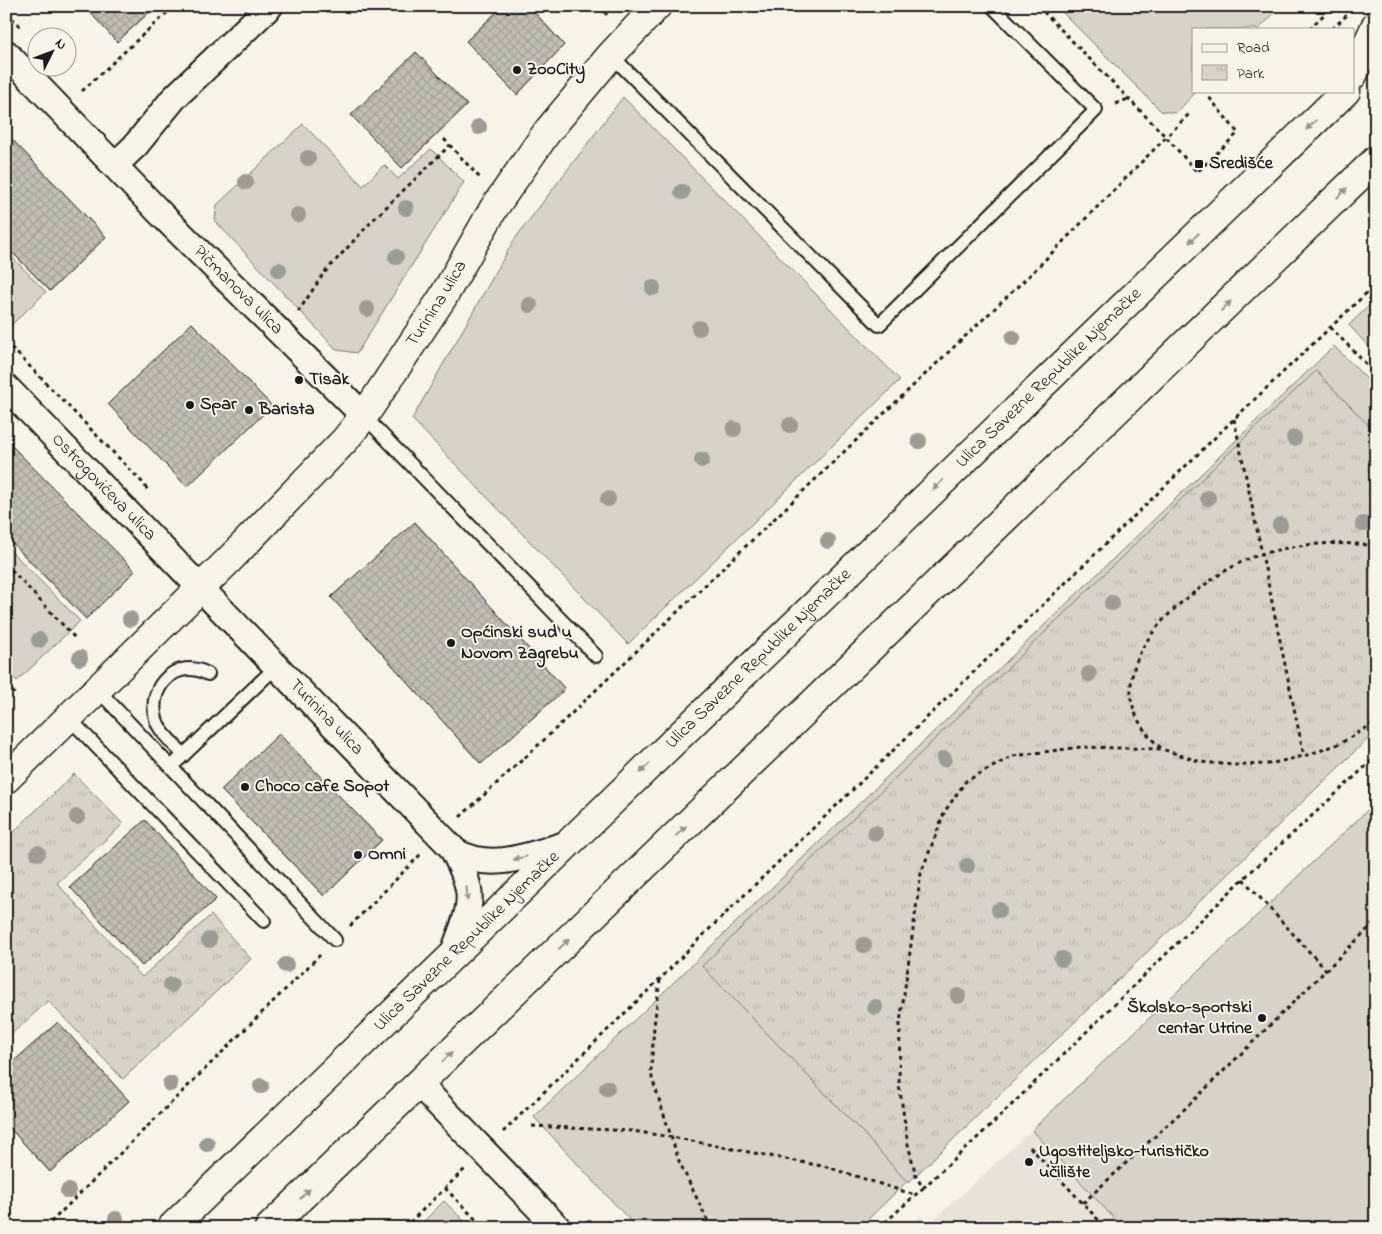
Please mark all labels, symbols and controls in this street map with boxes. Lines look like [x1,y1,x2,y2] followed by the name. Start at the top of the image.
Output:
[28,28,78,78] north arrow
[1192,28,1354,92] legend
[50,34,72,55] text: N
[1237,37,1270,59] text: Road
[527,57,585,84] place label: ZooCity
[1237,63,1265,85] text: Park
[511,64,523,76] marker: ZooCity
[1305,119,1317,131] one-way arrow
[1209,151,1274,177] place label: Središće
[1193,158,1205,170] marker: Središće
[1336,187,1348,199] one-way arrow
[1188,232,1200,244] one-way arrow
[187,240,289,341] street label: Pičmanova ulica
[400,256,474,352] street label: Turinina ulica
[950,281,1149,475] street label: Ulica Savezne Republike Njemačke
[1219,300,1231,312] one-way arrow
[309,367,350,393] place label: Tisak
[293,374,305,386] marker: Tisak
[200,392,237,418] place label: Spar
[258,397,315,423] place label: Barista
[184,399,196,411] marker: Spar
[243,404,255,416] marker: Barista
[45,428,162,547] street label: Ostrogovićeva ulica
[933,479,945,491] one-way arrow
[660,562,859,756] street label: Ulica Savezne Republike Njemačke
[461,620,579,668] place label: Općinski sud u Novom Zagrebu
[445,637,457,649] marker: Općinski sud u Novom Zagrebu
[283,673,369,762] street label: Turinina ulica
[640,762,652,774] one-way arrow
[255,774,390,800] place label: Choco cafe Sopot
[239,781,251,793] marker: Choco cafe Sopot
[674,825,686,837] one-way arrow
[368,842,406,868] place label: Omni
[368,844,567,1038] street label: Ulica Savezne Republike Njemačke
[352,849,364,861] marker: Omni
[513,854,528,862] one-way arrow
[464,886,472,902] one-way arrow
[557,938,569,950] one-way arrow
[1127,995,1253,1042] place label: Školsko-sportski centar Utrine
[1256,1012,1268,1024] marker: Školsko-sportski centar Utrine
[440,1051,452,1063] one-way arrow
[1039,1139,1209,1186] place label: Ugostiteljsko-turističko učilište
[1023,1156,1035,1168] marker: Ugostiteljsko-turističko učilište
[298,1188,310,1200] one-way arrow

